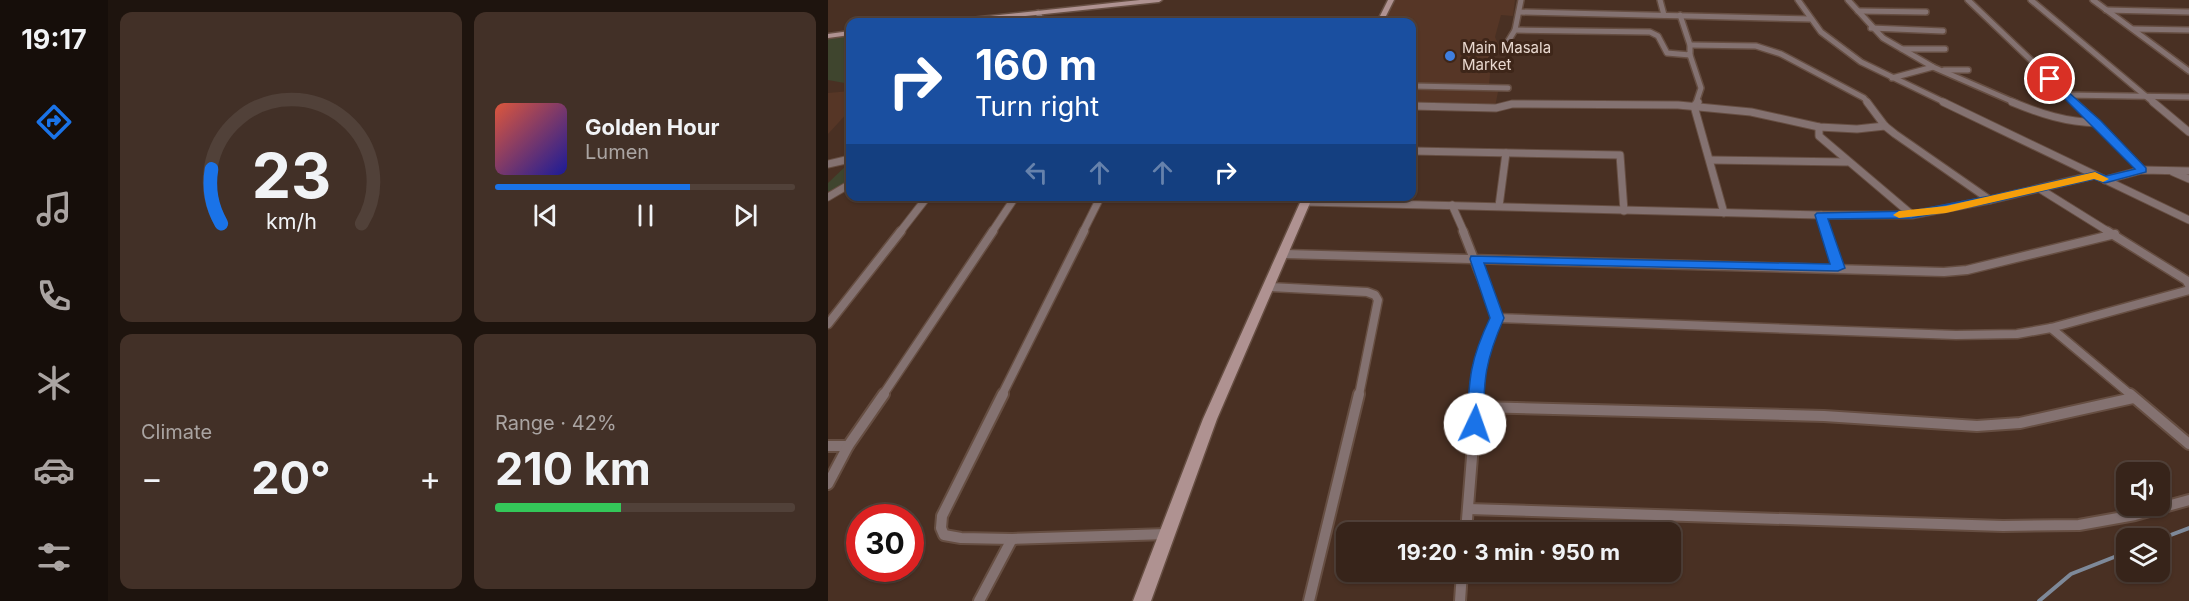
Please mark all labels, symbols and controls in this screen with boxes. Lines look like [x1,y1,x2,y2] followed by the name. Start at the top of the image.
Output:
[21,23,87,56] text: 19:17
[1462,38,1551,74] place label: Main Masala Market
[975,39,1097,90] text: 160 m
[876,42,954,120] icon: right
[1443,49,1457,63] marker: Main Masala Market
[2024,53,2075,104] pin
[2033,62,2066,95] icon: arrive
[975,90,1099,123] text: Turn right
[33,101,75,143] icon: directions
[585,114,719,140] text: Golden Hour
[251,138,331,213] text: 23
[585,140,649,164] text: Lumen
[1020,156,1053,189] icon: left
[1083,156,1116,189] icon: ahead
[1146,156,1179,189] icon: ahead
[1209,156,1242,189] icon: right
[33,188,75,230] icon: music
[529,199,562,232] icon: previous
[629,199,662,232] icon: pause
[729,199,762,232] icon: next
[266,209,316,235] text: km/h
[33,275,75,317] icon: phone
[33,362,75,404] icon: climate
[1443,392,1507,456] position arrow
[495,411,617,435] text: Range · 42%
[141,420,212,444] text: Climate
[495,441,651,496] text: 210 km
[33,449,75,491] icon: car
[251,450,331,505] text: 20°
[141,458,163,498] text: −
[419,458,441,498] text: +
[2116,462,2170,582] map controls
[2116,462,2170,516] button: sound
[846,504,924,582] speed limit sign: 30
[2116,528,2170,582] button: layers
[33,536,75,578] icon: filters
[1397,539,1620,565] text: 19:20 · 3 min · 950 m

